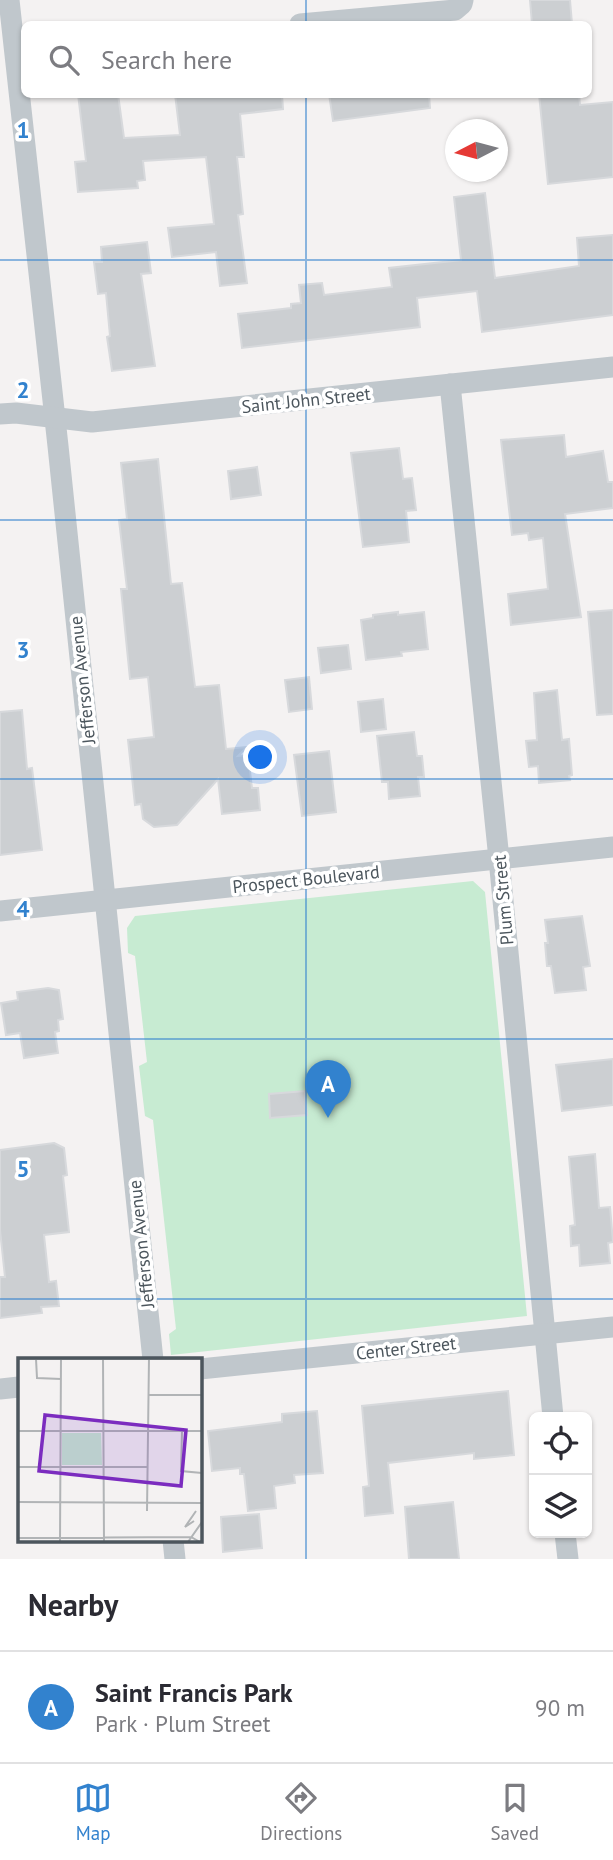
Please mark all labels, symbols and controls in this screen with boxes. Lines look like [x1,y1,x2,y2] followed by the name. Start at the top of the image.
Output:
[21,21,592,98] search box
[45,41,83,79] icon: search
[101,43,232,76] text: Search here
[16,115,30,144] text: 1
[445,119,508,182] north arrow
[16,375,30,404] text: 2
[240,382,372,418] street label: Saint John Street
[64,615,100,746] street label: Jefferson Avenue
[16,635,30,664] text: 3
[243,740,277,774] your location
[488,854,518,946] street label: Plum Street
[231,860,381,898] street label: Prospect Boulevard
[16,894,30,923] text: 4
[305,1060,351,1118] pin: A
[16,1154,30,1183] text: 5
[123,1179,159,1310] street label: Jefferson Avenue
[355,1331,457,1365] street label: Center Street
[18,1358,201,1542] inset map
[529,1412,592,1538] map controls
[529,1412,592,1475] button: locate
[529,1475,592,1538] button: layers
[28,1585,118,1624] text: Nearby
[95,1676,293,1709] text: Saint Francis Park
[44,1693,58,1722] text: A
[535,1693,585,1722] text: 90 m
[95,1709,271,1738] text: Park · Plum Street
[74,1779,112,1845] tab: Map
[260,1779,342,1845] tab: Directions
[491,1779,539,1845] tab: Saved

